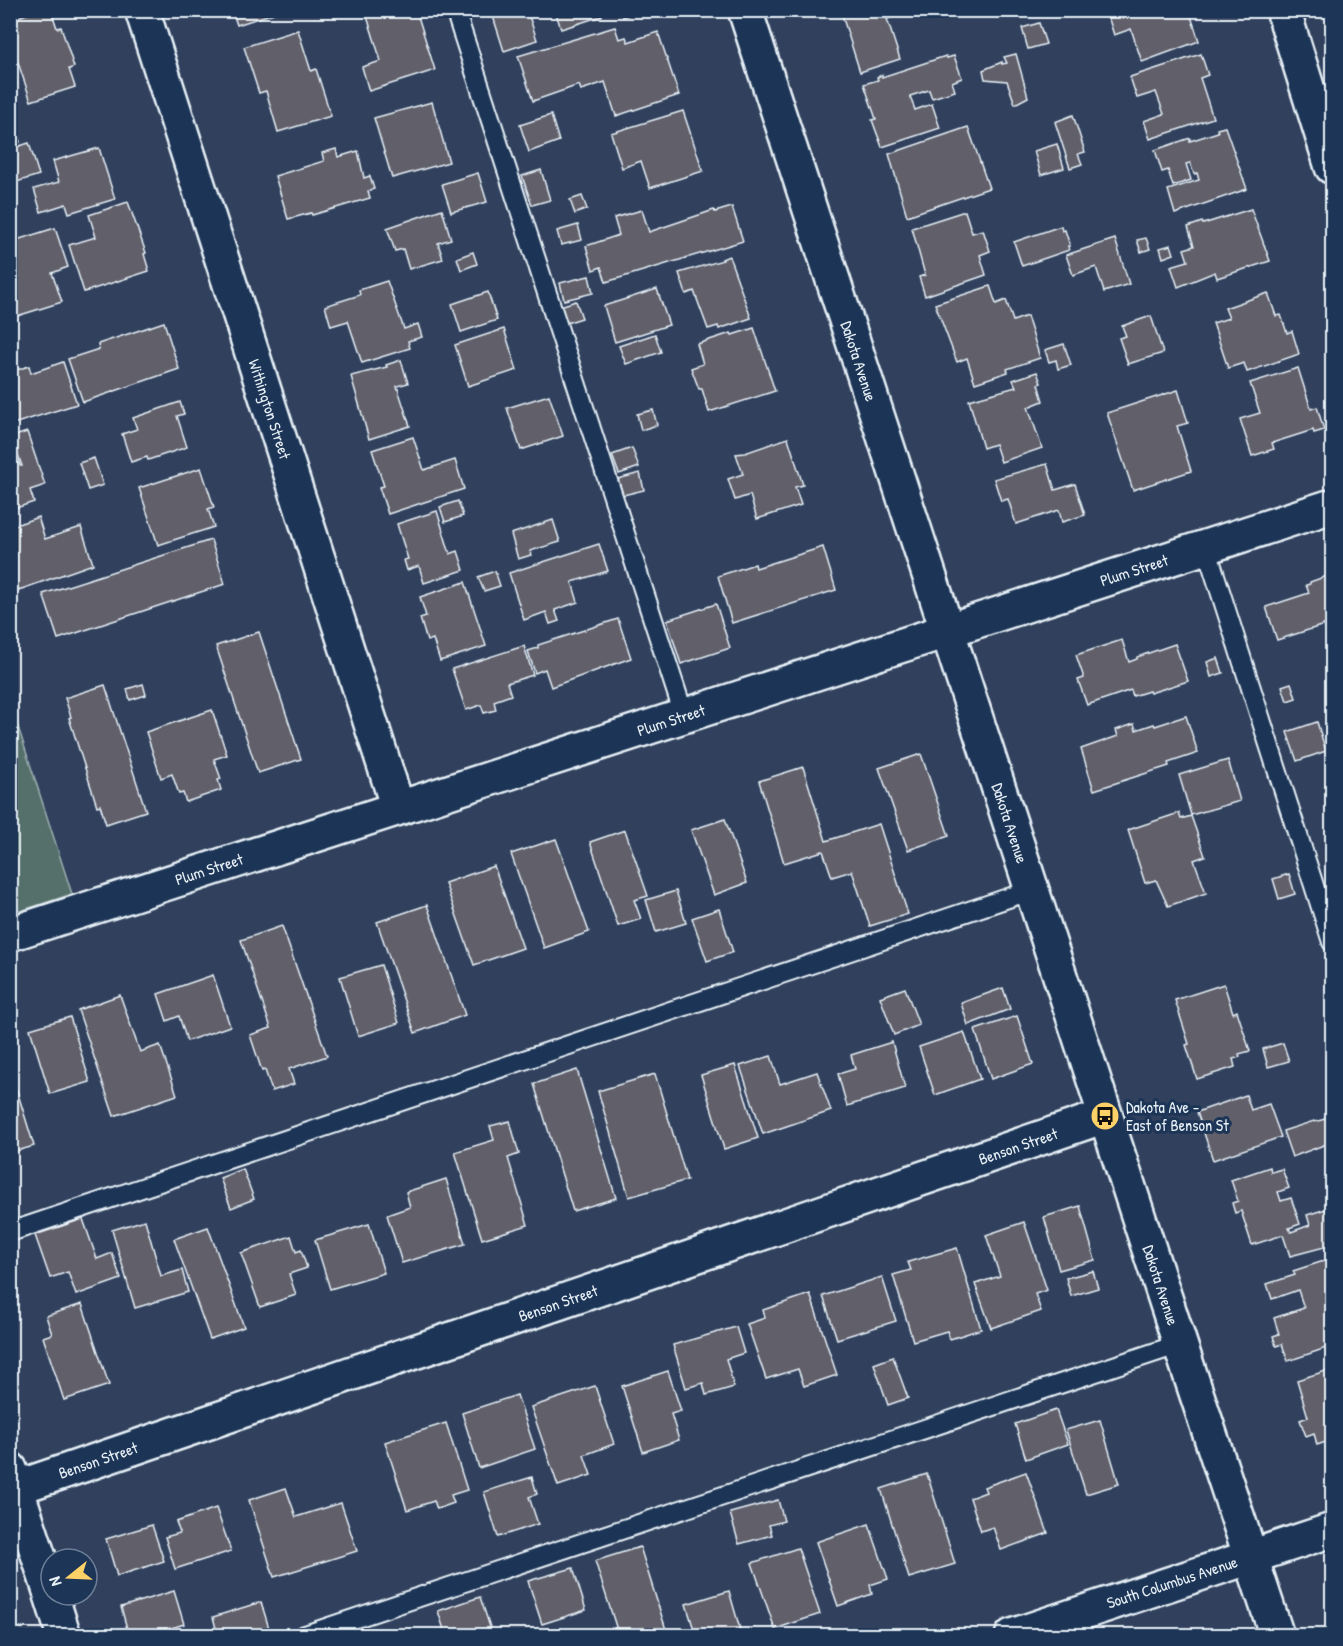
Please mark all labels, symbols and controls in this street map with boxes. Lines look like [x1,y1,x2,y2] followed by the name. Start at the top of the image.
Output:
[836,318,882,404] street label: Dakota Avenue
[244,356,297,462] street label: Withington Street
[1097,549,1171,591] street label: Plum Street
[634,699,708,741] street label: Plum Street
[987,780,1033,866] street label: Dakota Avenue
[172,848,246,890] street label: Plum Street
[1126,1096,1229,1136] place label: Dakota Ave - East of Benson St
[1089,1100,1121,1132] bus stop icon: Dakota Ave - East of Benson St
[975,1122,1061,1170] street label: Benson Street
[1138,1242,1184,1328] street label: Dakota Avenue
[515,1279,601,1327] street label: Benson Street
[55,1436,141,1484] street label: Benson Street
[39,1547,99,1607] north arrow
[1104,1550,1241,1614] street label: South Columbus Avenue
[43,1574,67,1589] text: N

